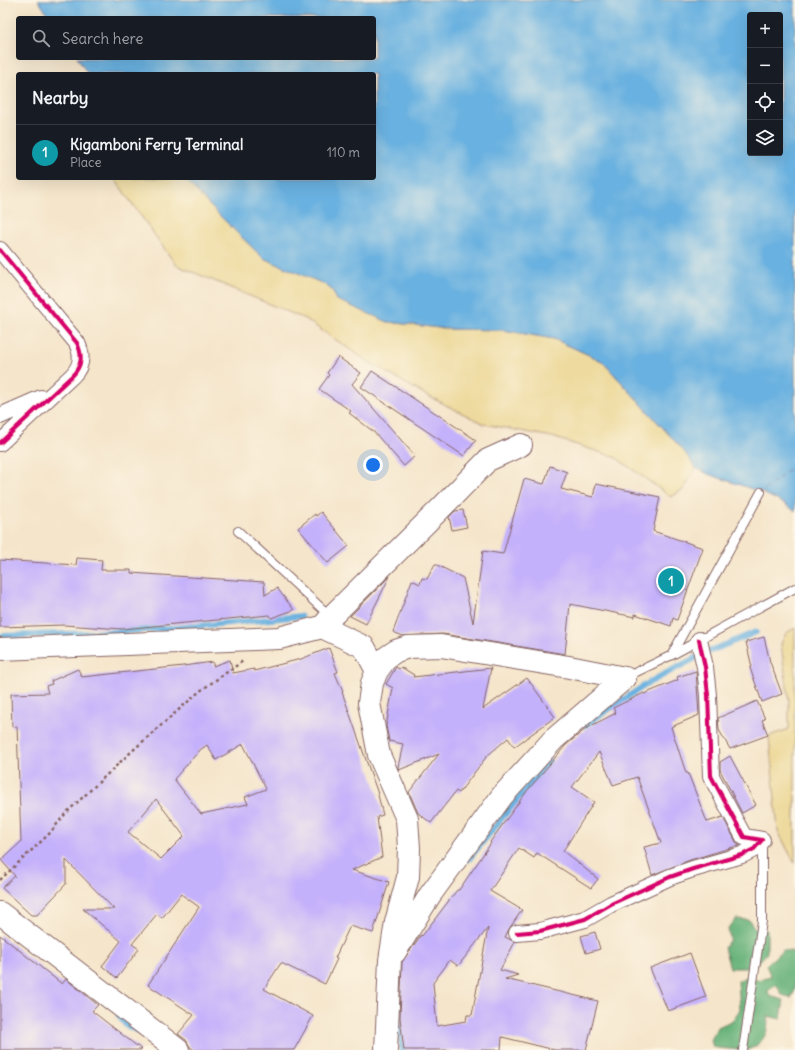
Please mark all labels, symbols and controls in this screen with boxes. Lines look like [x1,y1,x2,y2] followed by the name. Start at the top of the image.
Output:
[747,12,783,156] map controls
[747,12,783,48] button: +
[16,16,376,60] search box
[30,27,52,49] icon: search
[62,29,143,48] text: Search here
[747,48,783,84] button: −
[747,84,783,120] button: locate
[32,87,88,109] text: Nearby
[747,120,783,156] button: layers
[70,135,243,154] text: Kigamboni Ferry Terminal
[42,144,48,161] text: 1
[327,144,360,161] text: 110 m
[70,154,101,171] text: Place
[363,455,383,475] your location
[658,566,684,596] pin: 1

